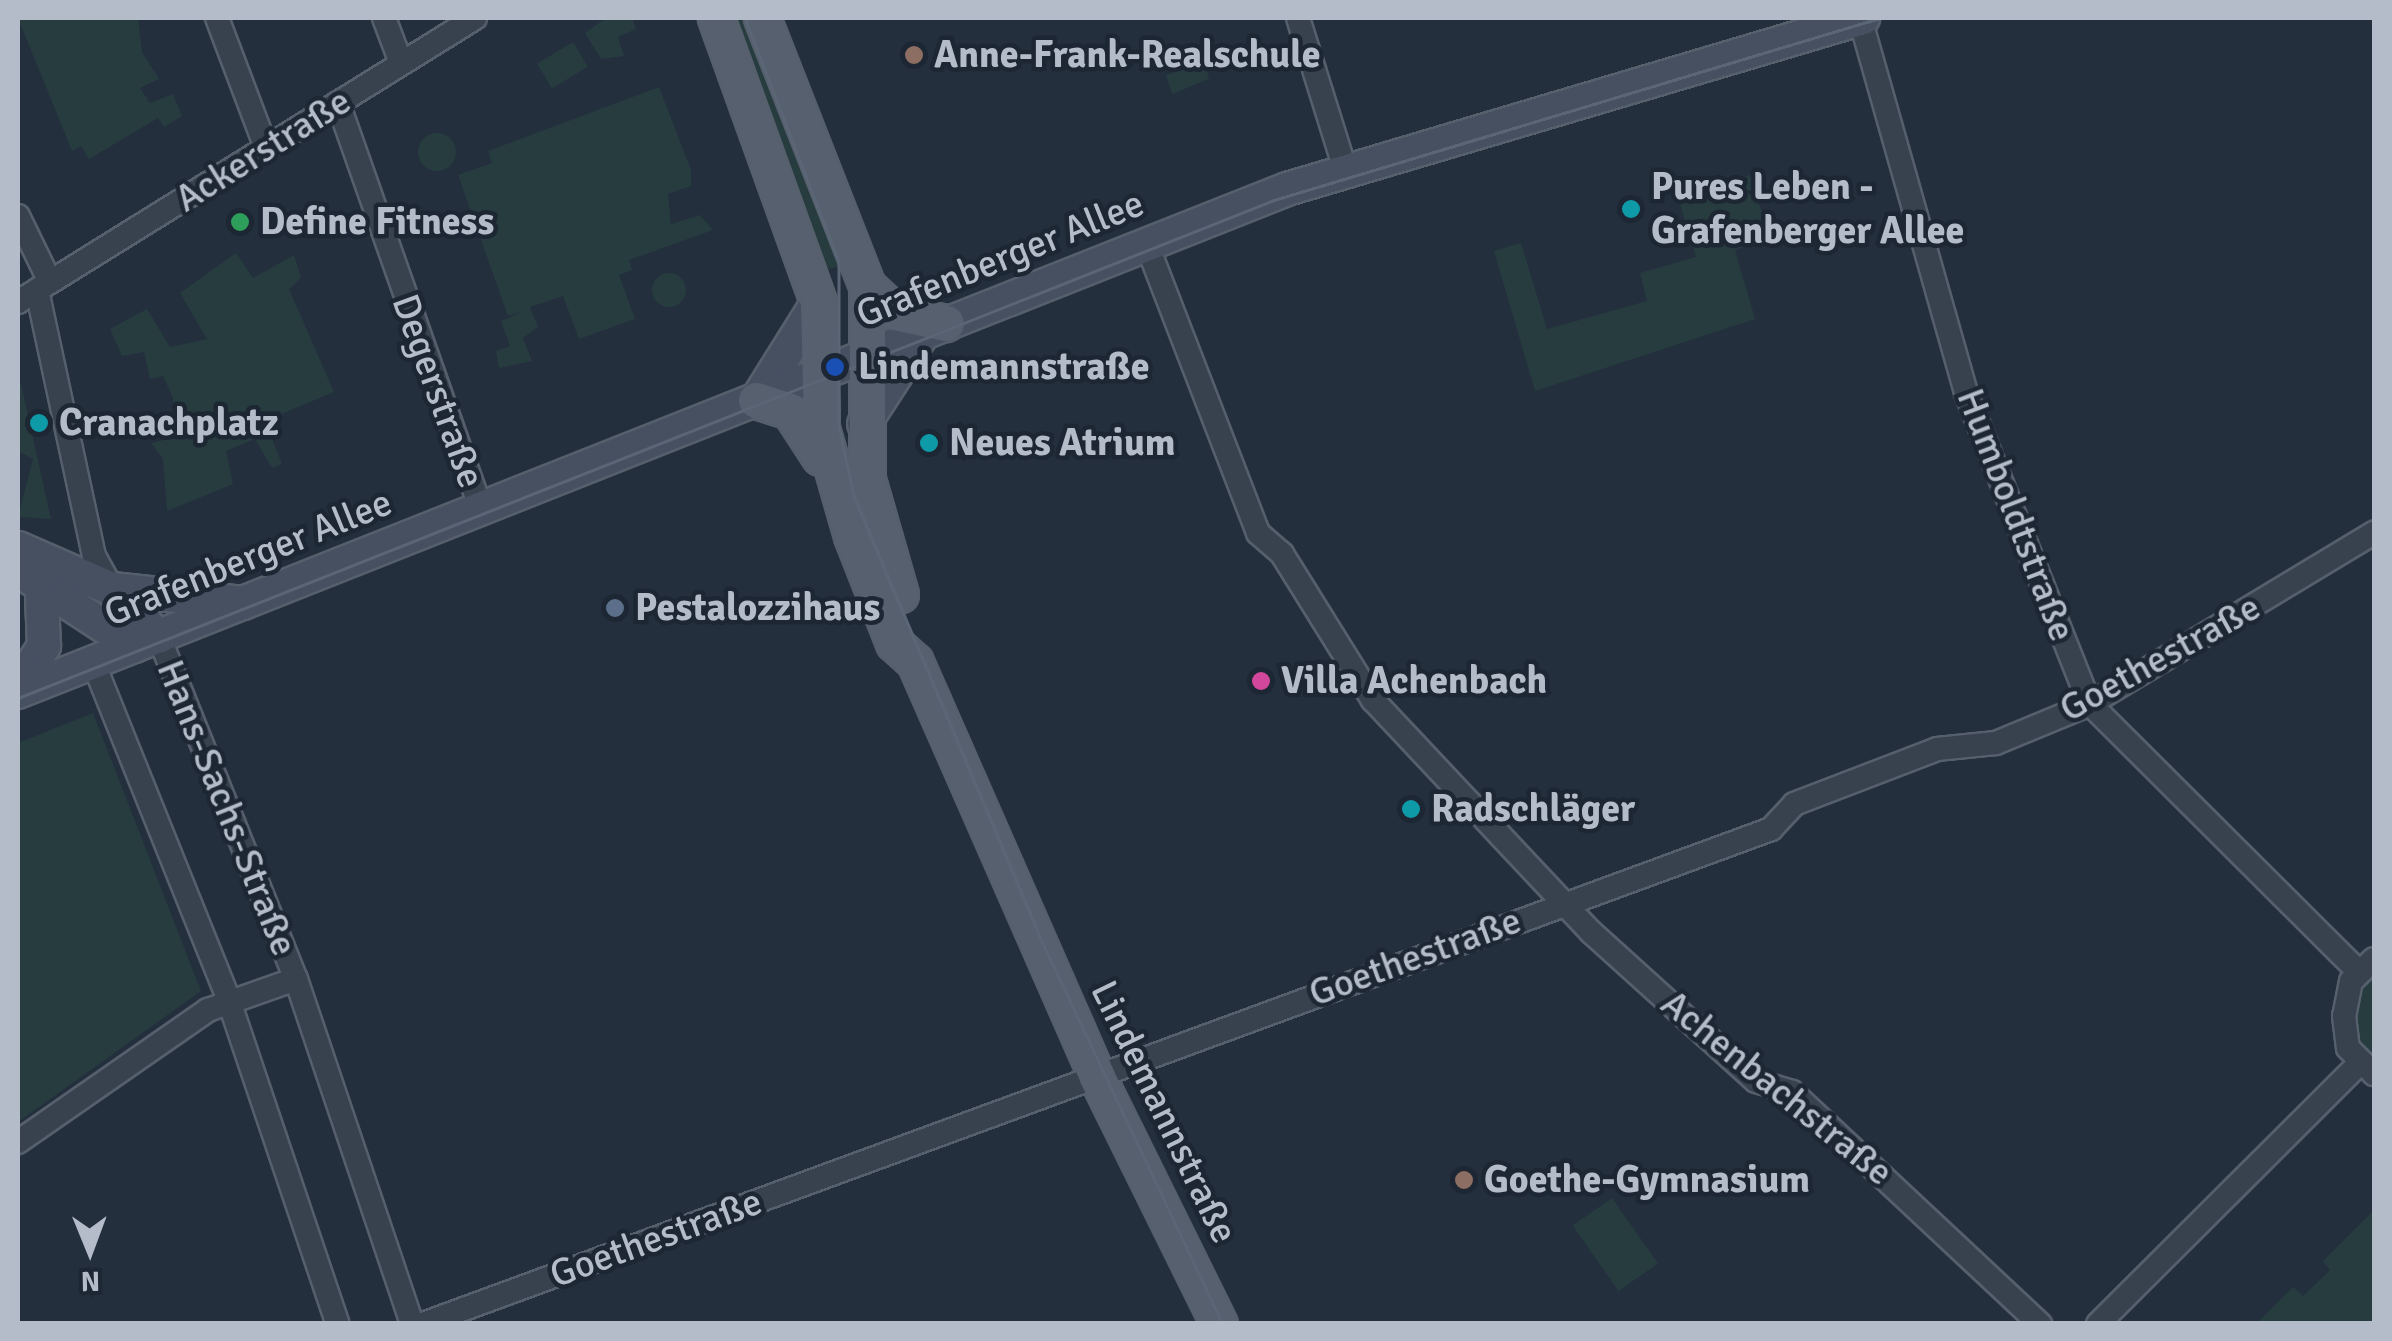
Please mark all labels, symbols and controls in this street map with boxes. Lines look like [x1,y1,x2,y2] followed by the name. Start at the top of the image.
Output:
[934,32,1321,78] place label: Anne-Frank-Realschule
[903,44,925,66] marker: Anne-Frank-Realschule
[167,78,359,222] street label: Ackerstraße
[1651,164,1964,253] place label: Pures Leben - Grafenberger Allee
[850,181,1150,337] street label: Grafenberger Allee
[1620,198,1642,220] marker: Pures Leben - Grafenberger Allee
[260,199,494,245] place label: Define Fitness
[229,211,251,233] marker: Define Fitness
[382,288,494,494] street label: Degerstraße
[858,344,1150,390] place label: Lindemannstraße
[822,354,848,380] marker: Lindemannstraße
[1947,382,2085,648] street label: Humboldtstraße
[59,400,279,446] place label: Cranachplatz
[28,412,50,434] marker: Cranachplatz
[949,420,1176,466] place label: Neues Atrium
[918,432,940,454] marker: Neues Atrium
[98,480,398,636] street label: Grafenberger Allee
[2052,584,2268,732] street label: Goethestraße
[635,585,880,631] place label: Pestalozzihaus
[604,597,626,619] marker: Pestalozzihaus
[147,654,307,962] street label: Hans-Sachs-Straße
[1281,658,1547,704] place label: Villa Achenbach
[1250,670,1272,692] marker: Villa Achenbach
[1431,786,1635,832] place label: Radschläger
[1400,798,1422,820] marker: Radschläger
[1303,898,1527,1016] street label: Goethestraße
[1081,973,1247,1251] street label: Lindemannstraße
[1652,981,1902,1195] street label: Achenbachstraße
[1484,1157,1810,1203] place label: Goethe-Gymnasium
[1453,1169,1475,1191] marker: Goethe-Gymnasium
[544,1179,768,1297] street label: Goethestraße
[40,1201,140,1301] north arrow
[80,1264,101,1298] text: N

